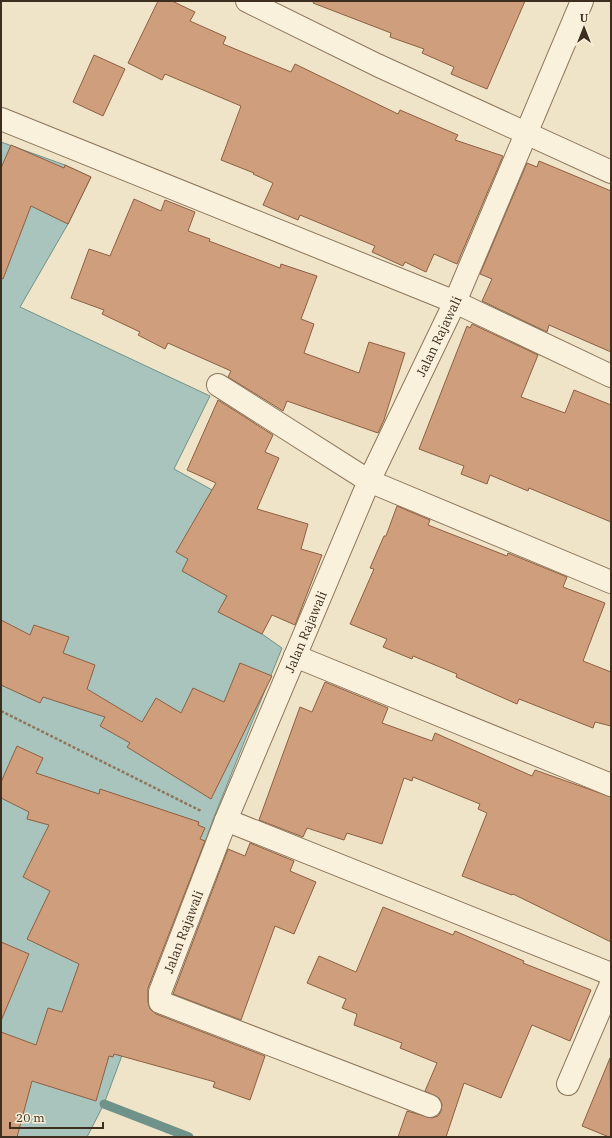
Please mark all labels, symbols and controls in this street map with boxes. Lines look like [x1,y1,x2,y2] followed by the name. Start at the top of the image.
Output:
[564,8,604,48] north arrow
[580,11,589,25] text: U
[412,294,465,380] street label: Jalan Rajawali
[281,588,331,675] street label: Jalan Rajawali
[160,888,207,976] street label: Jalan Rajawali
[10,1104,103,1130] scale bar
[16,1110,45,1125] text: 20 m

